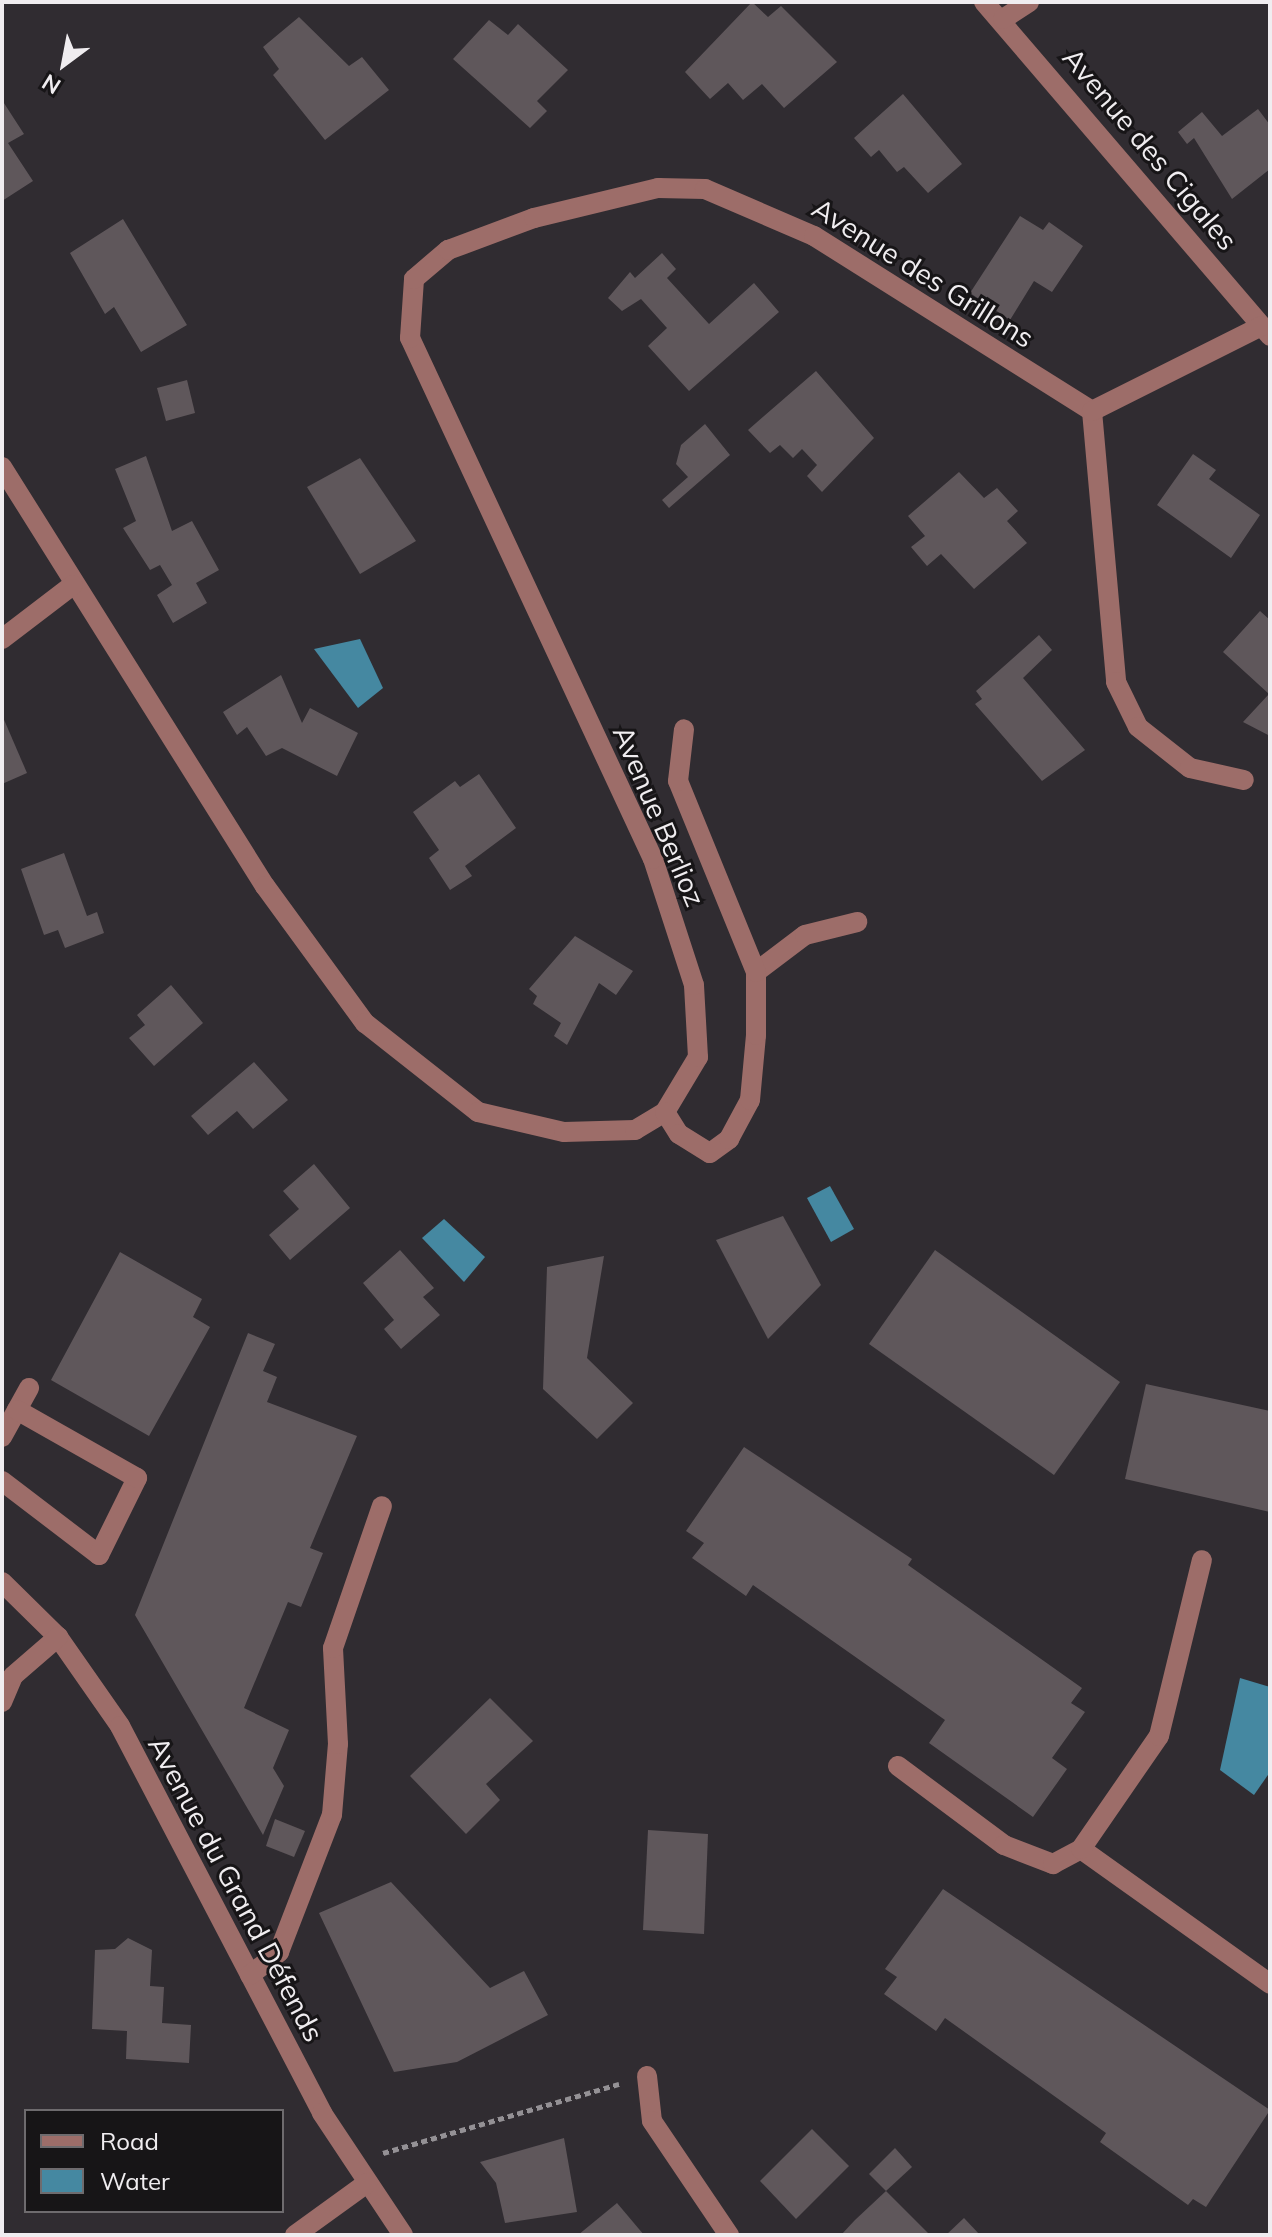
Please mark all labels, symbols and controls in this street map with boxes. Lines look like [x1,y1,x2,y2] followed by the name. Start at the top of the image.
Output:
[24,24,104,104] north arrow
[1056,41,1244,257] street label: Avenue des Cigales
[37,68,66,101] text: N
[806,191,1040,355] street label: Avenue des Grillons
[606,721,712,911] street label: Avenue Berlioz
[141,1731,331,2047] street label: Avenue du Grand Défends
[24,2109,284,2213] legend
[100,2126,159,2156] text: Road
[100,2166,170,2196] text: Water

